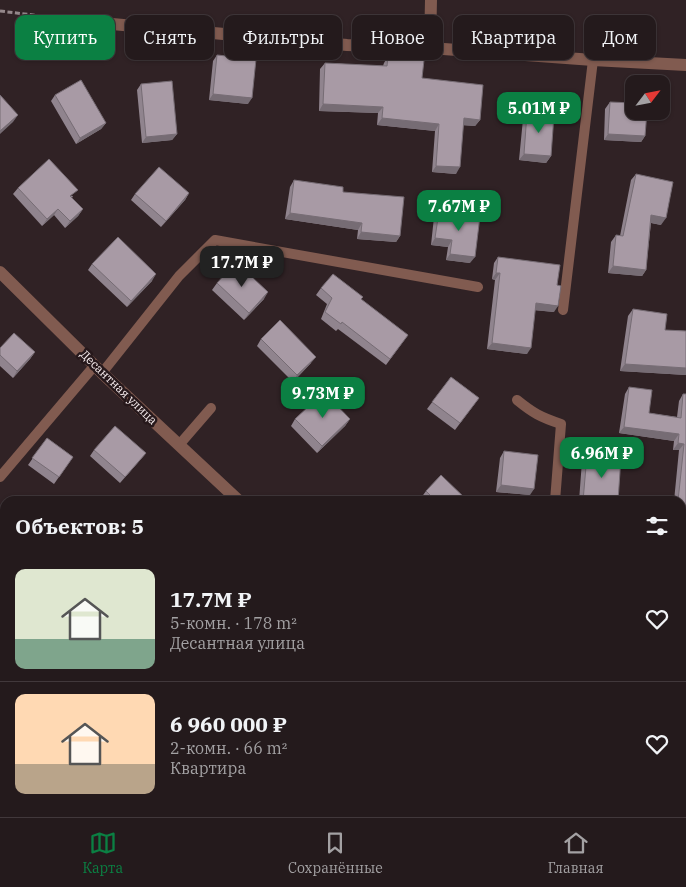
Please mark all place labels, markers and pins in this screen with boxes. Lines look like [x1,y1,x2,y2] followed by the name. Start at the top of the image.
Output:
[493,92,585,134] pin: 5.01M ₽
[413,190,505,232] pin: 7.67M ₽
[196,246,288,288] pin: 17.7M ₽
[277,376,369,419] pin: 9.73M ₽
[556,436,648,479] pin: 6.96M ₽

